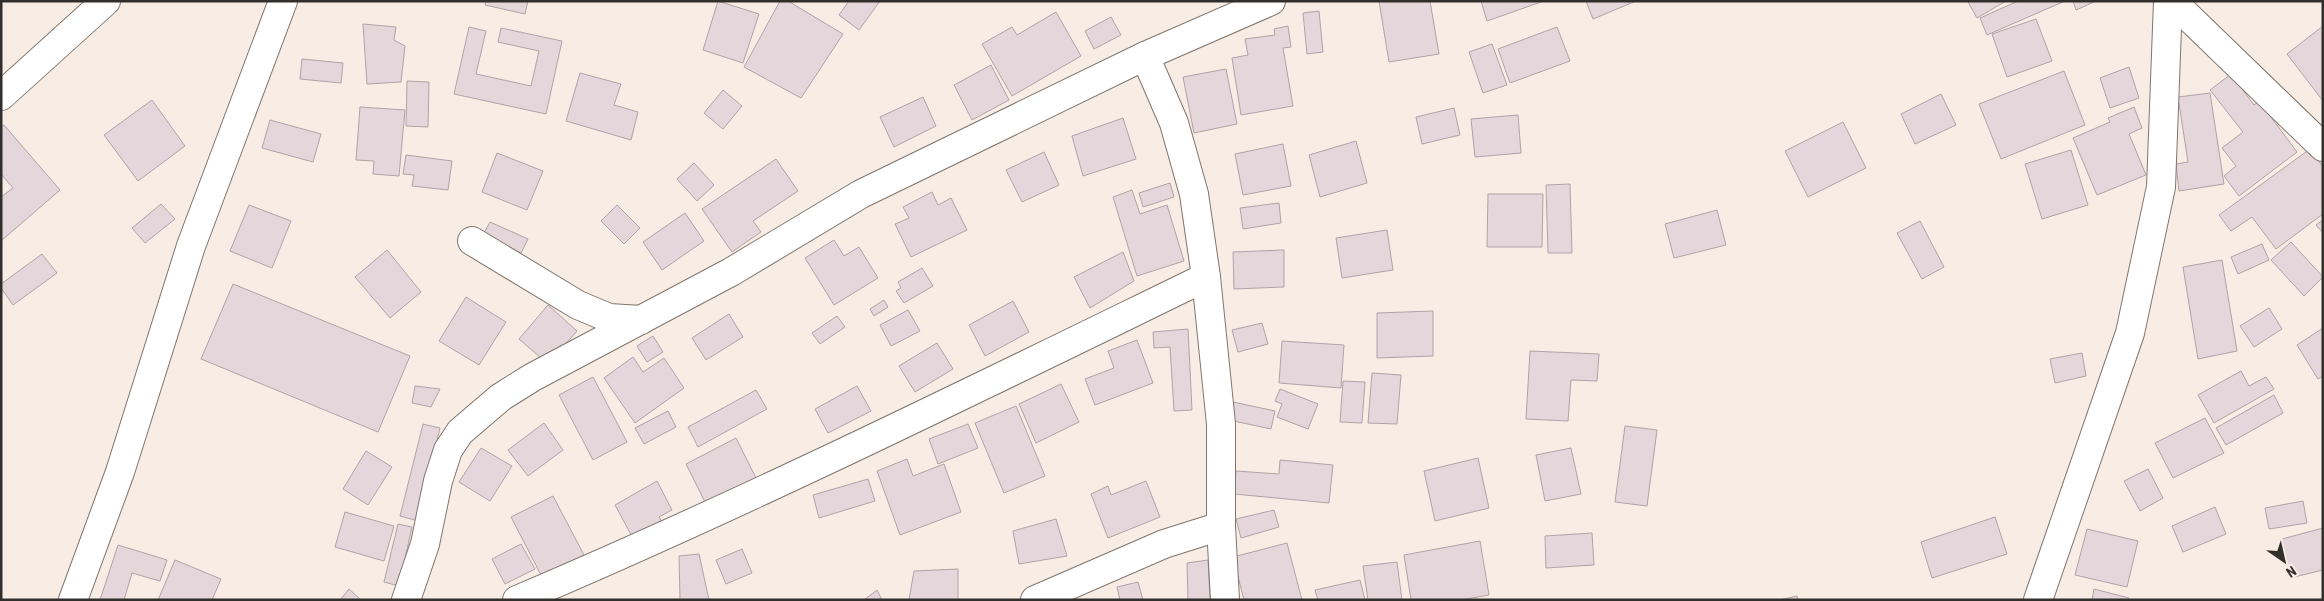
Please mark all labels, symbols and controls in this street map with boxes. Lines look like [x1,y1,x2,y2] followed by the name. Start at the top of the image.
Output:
[2259,536,2309,586] north arrow
[2283,563,2299,581] text: N

